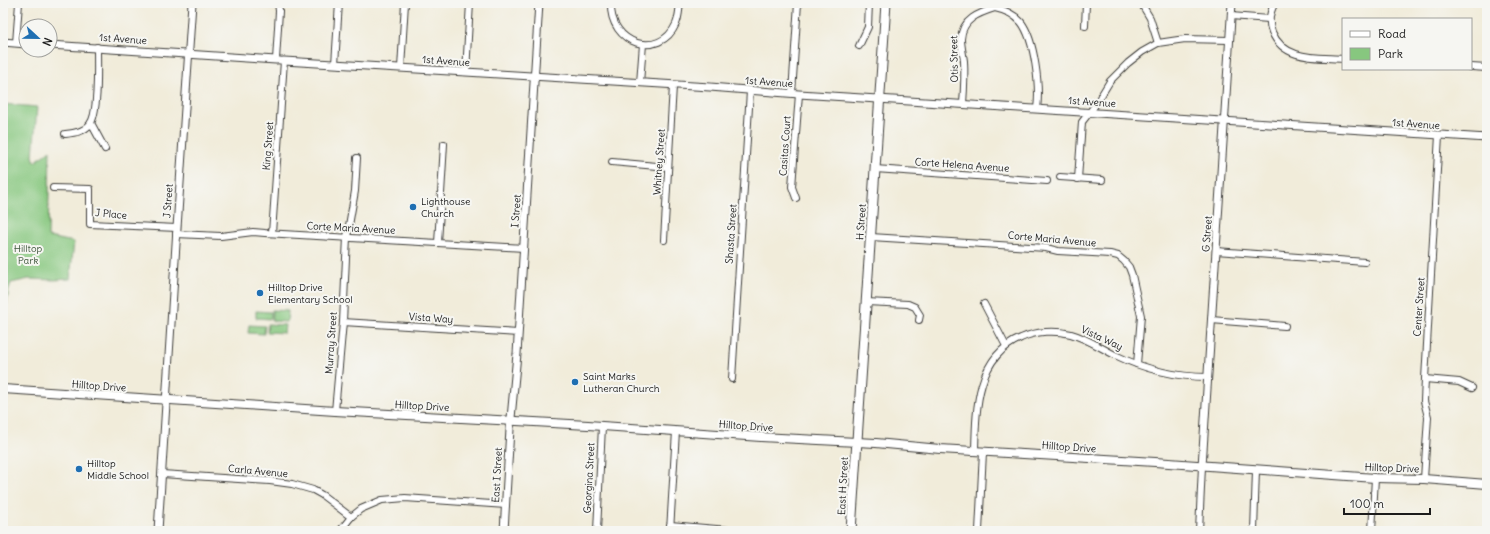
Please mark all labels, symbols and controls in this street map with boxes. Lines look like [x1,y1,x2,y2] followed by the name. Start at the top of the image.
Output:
[18,18,58,58] north arrow
[1342,18,1472,70] legend
[1378,26,1406,41] text: Road
[99,31,147,47] street label: 1st Avenue
[947,35,961,83] street label: Otis Street
[39,36,55,48] text: N
[1378,46,1403,61] text: Park
[422,53,470,69] street label: 1st Avenue
[745,74,793,90] street label: 1st Avenue
[1068,94,1116,110] street label: 1st Avenue
[776,115,794,177] street label: Casitas Court
[1392,116,1440,132] street label: 1st Avenue
[260,121,276,171] street label: King Street
[650,128,668,196] street label: Whitney Street
[914,155,1010,175] street label: Corte Helena Avenue
[160,183,176,219] street label: J Street
[508,193,524,228] street label: I Street
[421,195,470,220] place label: Lighthouse Church
[408,202,418,212] marker: Lighthouse Church
[722,203,740,264] street label: Shasta Street
[853,203,869,241] street label: H Street
[95,206,127,222] street label: J Place
[1199,215,1215,253] street label: G Street
[306,219,396,237] street label: Corte Maria Avenue
[1007,229,1097,249] street label: Corte Maria Avenue
[14,242,43,267] park label: Hilltop Park
[1410,276,1428,337] street label: Center Street
[268,281,353,306] place label: Hilltop Drive Elementary School
[255,288,265,298] marker: Hilltop Drive Elementary School
[408,310,454,326] street label: Vista Way
[322,311,340,375] street label: Murray Street
[1079,323,1125,353] street label: Vista Way
[583,370,660,395] place label: Saint Marks Lutheran Church
[570,377,580,387] marker: Saint Marks Lutheran Church
[71,378,127,394] street label: Hilltop Drive
[394,398,450,414] street label: Hilltop Drive
[718,418,774,434] street label: Hilltop Drive
[1041,439,1097,455] street label: Hilltop Drive
[581,442,597,514] street label: Georgina Street
[489,446,505,503] street label: East I Street
[835,456,851,515] street label: East H Street
[87,457,149,482] place label: Hilltop Middle School
[1364,461,1420,475] street label: Hilltop Drive
[227,462,289,480] street label: Carla Avenue
[74,464,84,474] marker: Hilltop Middle School
[1344,490,1430,516] scale bar
[1350,496,1384,511] text: 100 m

